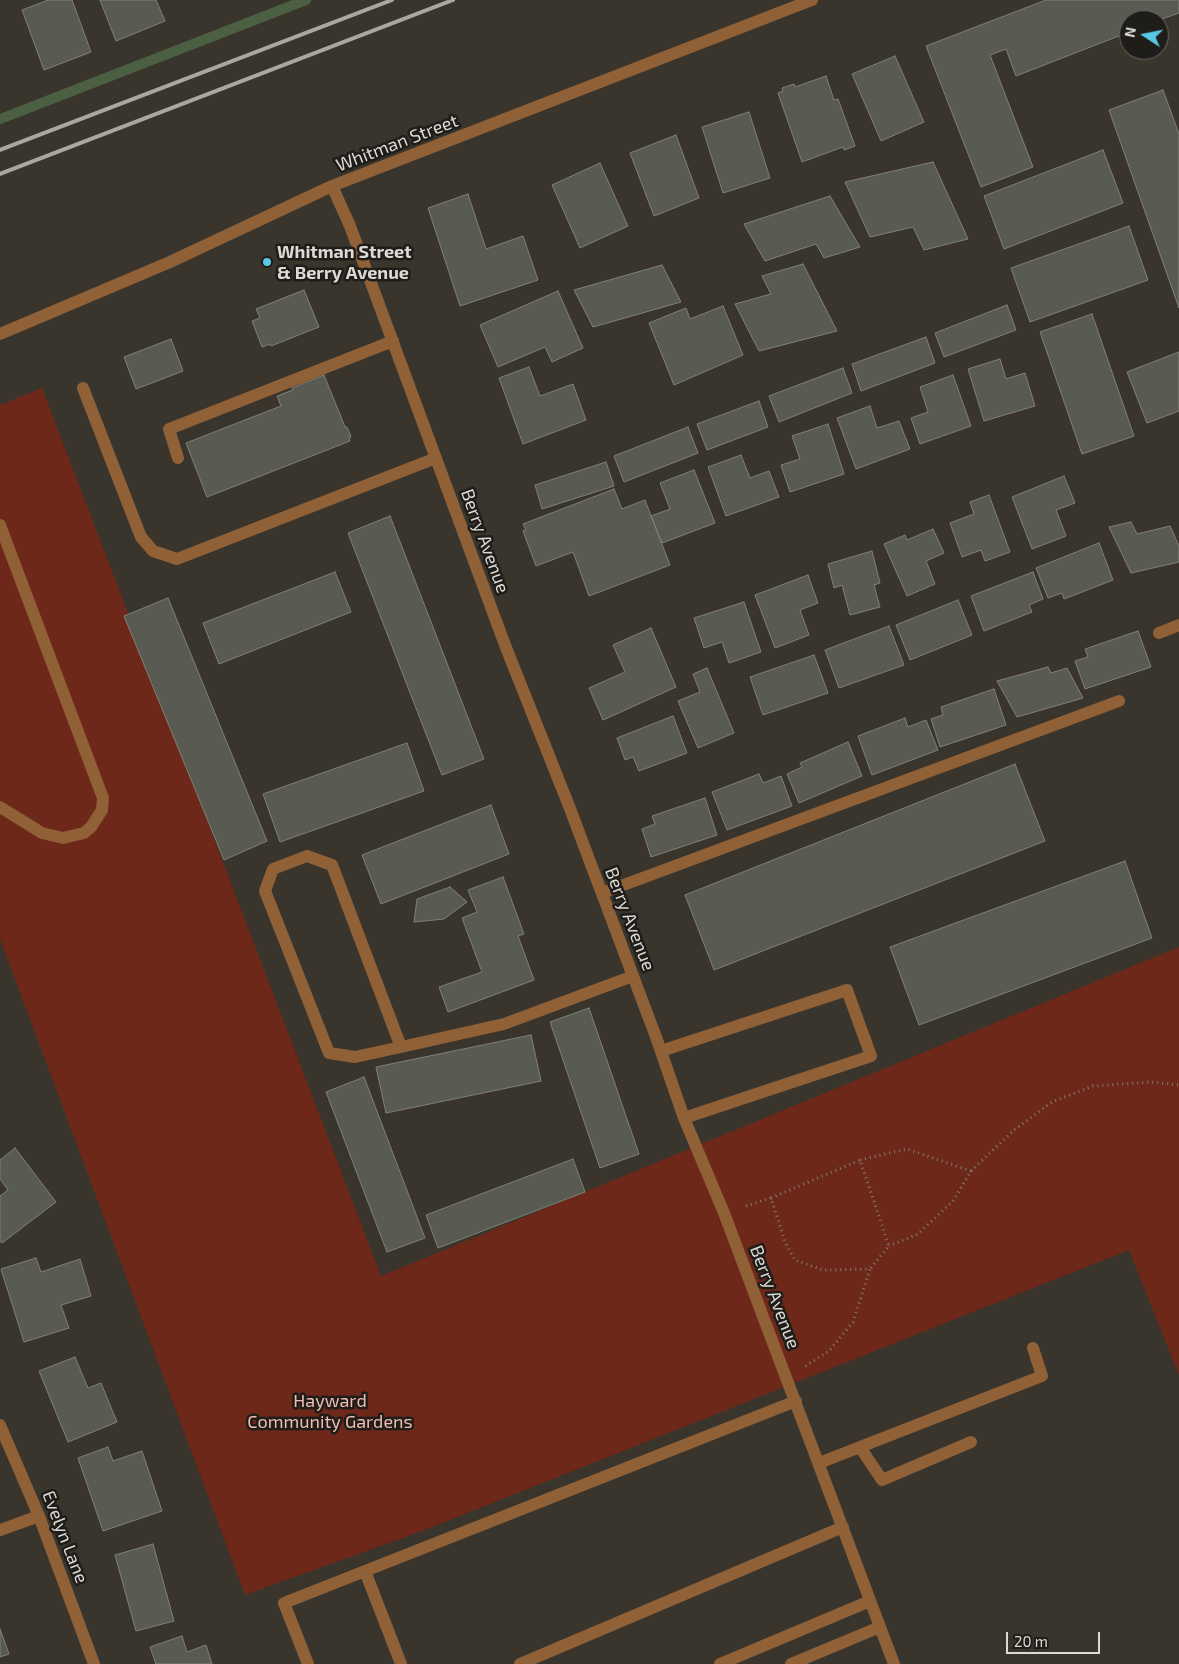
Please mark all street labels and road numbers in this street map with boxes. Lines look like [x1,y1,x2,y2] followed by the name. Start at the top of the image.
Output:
[333,110,461,176] street label: Whitman Street
[456,486,514,596] street label: Berry Avenue
[600,864,660,974] street label: Berry Avenue
[745,1242,805,1352] street label: Berry Avenue
[37,1488,93,1586] street label: Evelyn Lane

